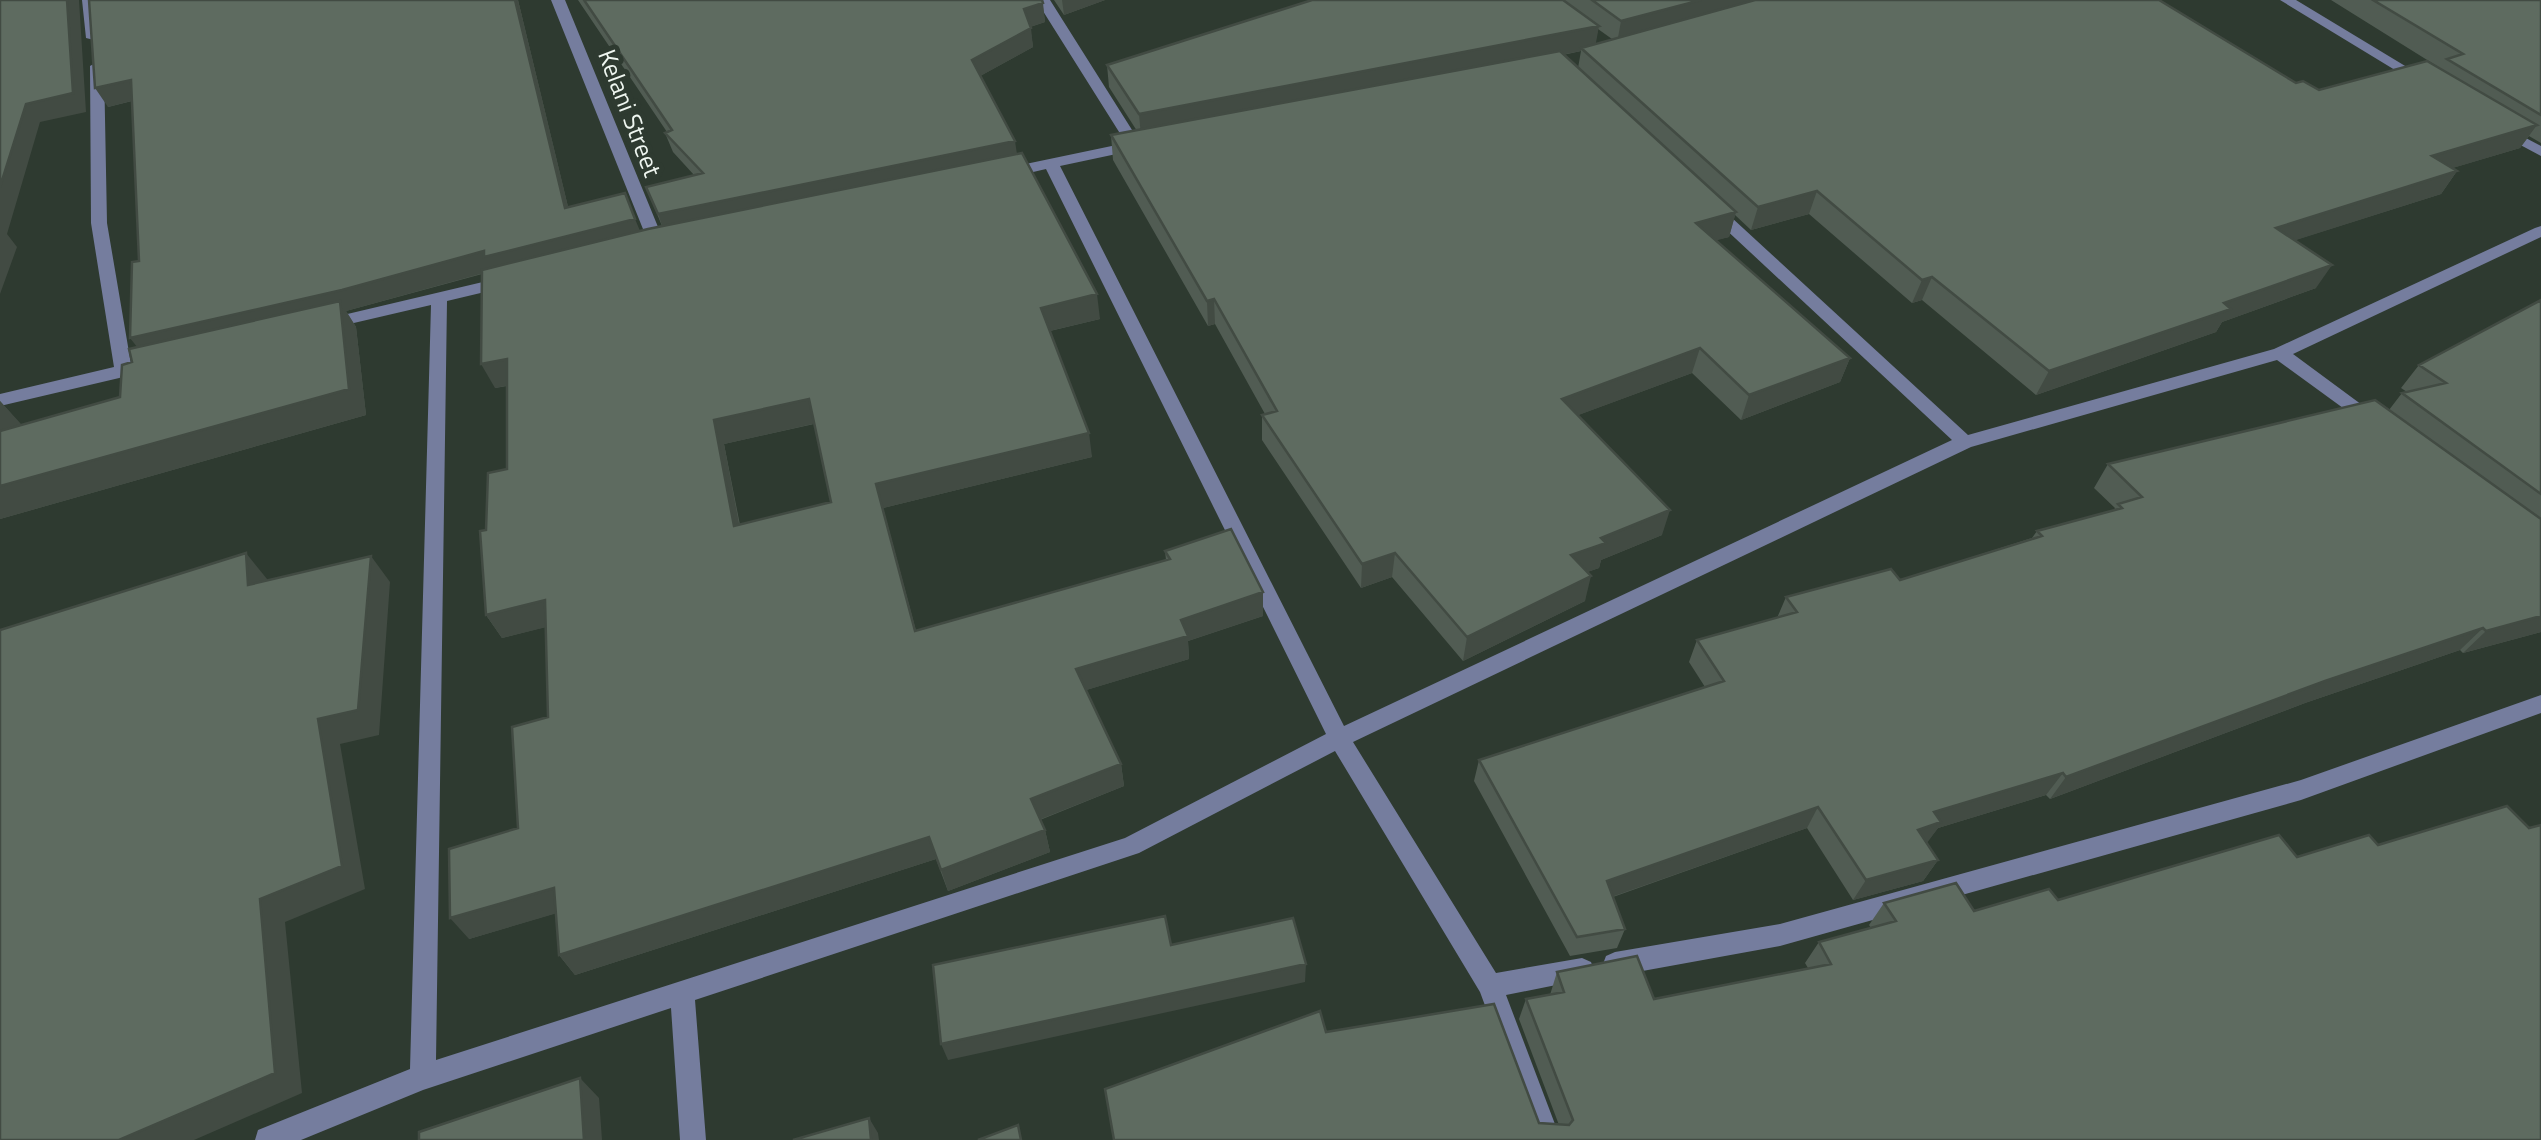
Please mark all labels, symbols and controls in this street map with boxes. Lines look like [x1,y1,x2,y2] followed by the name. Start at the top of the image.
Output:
[588,44,672,182] street label: Kelani Street

